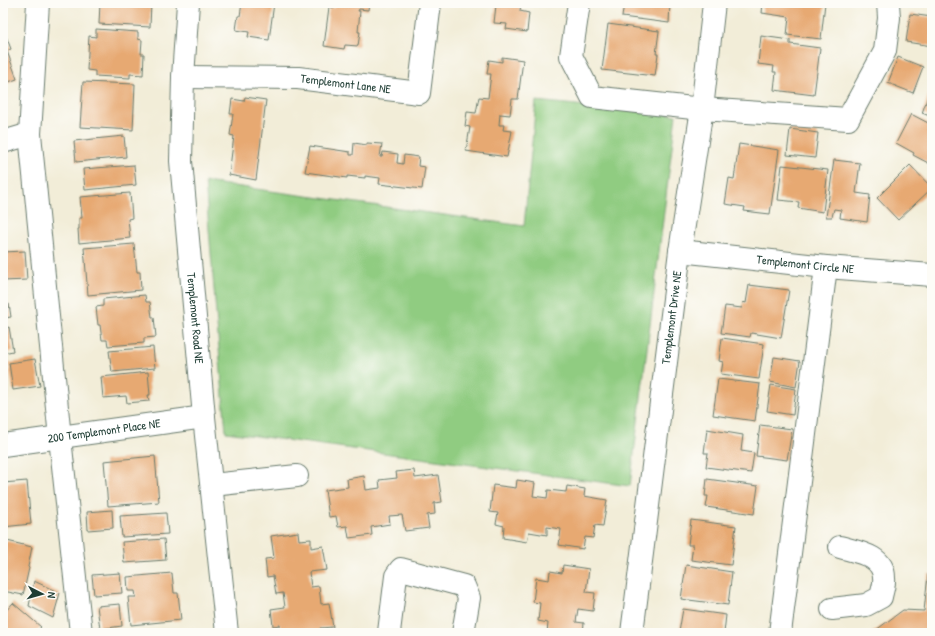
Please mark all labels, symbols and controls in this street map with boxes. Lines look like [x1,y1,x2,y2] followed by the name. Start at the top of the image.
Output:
[300,69,393,98] street label: Templemont Lane NE
[756,250,855,277] street label: Templemont Circle NE
[657,269,686,365] street label: Templemont Drive NE
[183,272,208,365] street label: Templemont Road NE
[46,414,162,447] street label: 200 Templemont Place NE
[22,574,62,614] north arrow
[45,591,59,599] text: N

